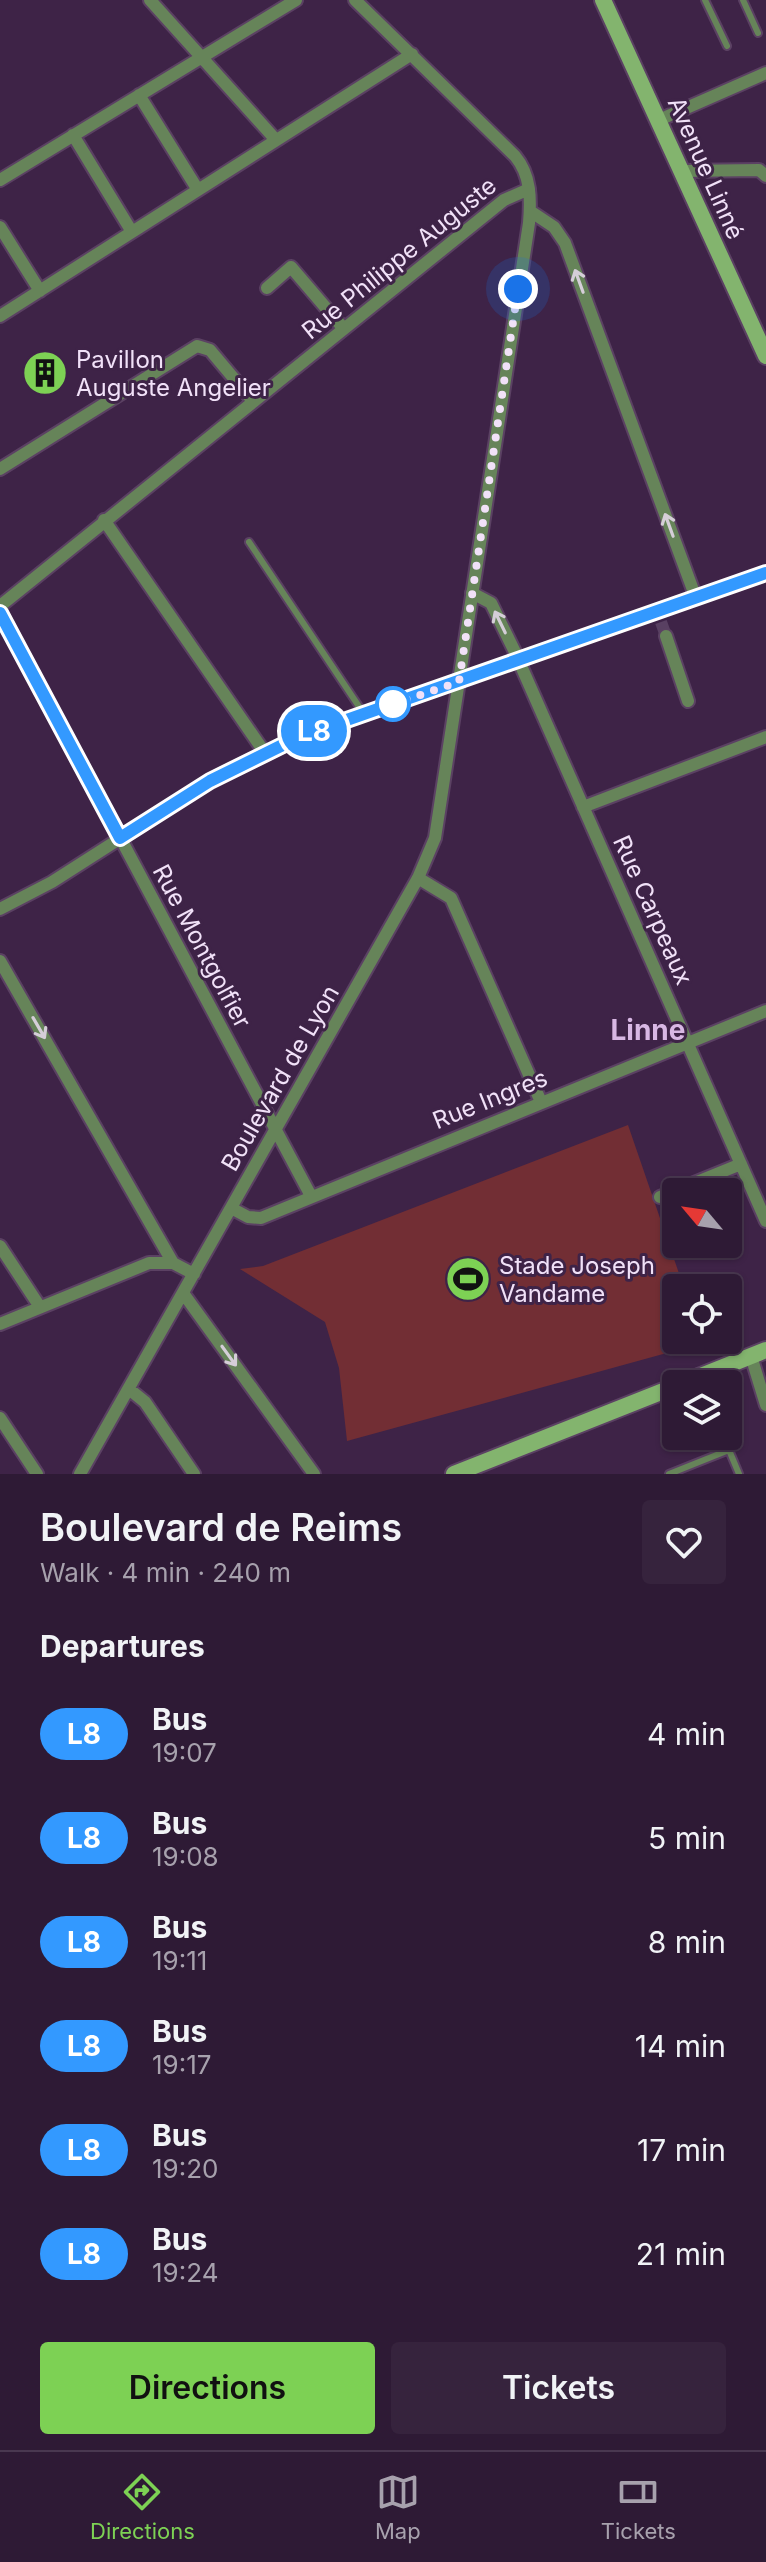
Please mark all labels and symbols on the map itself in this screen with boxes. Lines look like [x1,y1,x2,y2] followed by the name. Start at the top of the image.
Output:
[662,92,750,244] street label: Avenue Linné
[296,171,502,345] street label: Rue Philippe Auguste
[498,269,538,309] your location
[571,269,585,294] one-way arrow
[76,345,271,402] place label: Pavillon Auguste Angelier
[21,349,69,397] building icon: Pavillon Auguste Angelier
[661,513,675,538] one-way arrow
[492,610,507,634] one-way arrow
[376,687,410,721] unlabelled marker
[278,705,350,757] line badge: L8
[607,831,699,989] street label: Rue Carpeaux
[147,859,257,1033] street label: Rue Montgolfier
[215,980,345,1176] street label: Boulevard de Lyon
[611,1013,685,1047] district label: Linne
[31,1016,47,1039] one-way arrow
[428,1063,552,1135] street label: Rue Ingres
[662,1178,742,1258] north arrow
[499,1251,655,1308] place label: Stade Joseph Vandame
[444,1255,492,1303] sports icon: Stade Joseph Vandame
[221,1344,237,1366] one-way arrow

